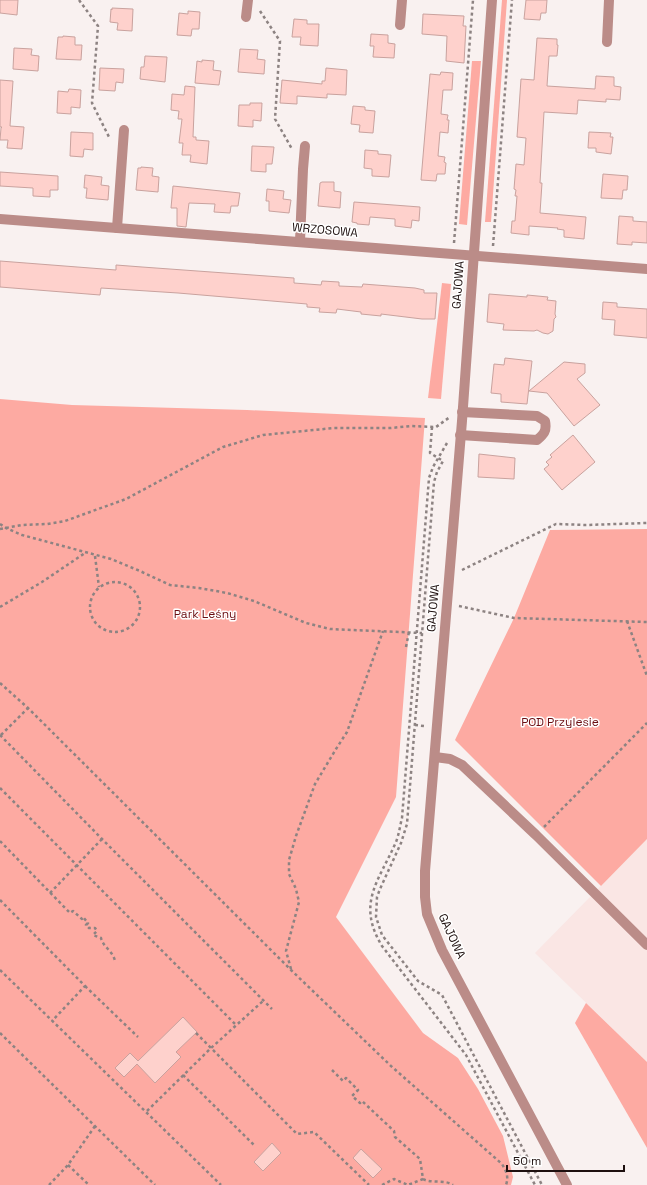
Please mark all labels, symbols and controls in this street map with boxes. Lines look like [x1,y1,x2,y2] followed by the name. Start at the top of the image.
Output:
[291,219,359,241] street label: WRZOSOWA
[448,260,468,310] street label: GAJOWA
[423,583,443,633] street label: GAJOWA
[174,606,236,622] park label: Park Leśny
[521,714,599,730] park label: POD Przylesie
[435,911,470,962] street label: GAJOWA
[507,1147,624,1173] scale bar
[513,1153,541,1169] text: 50 m

